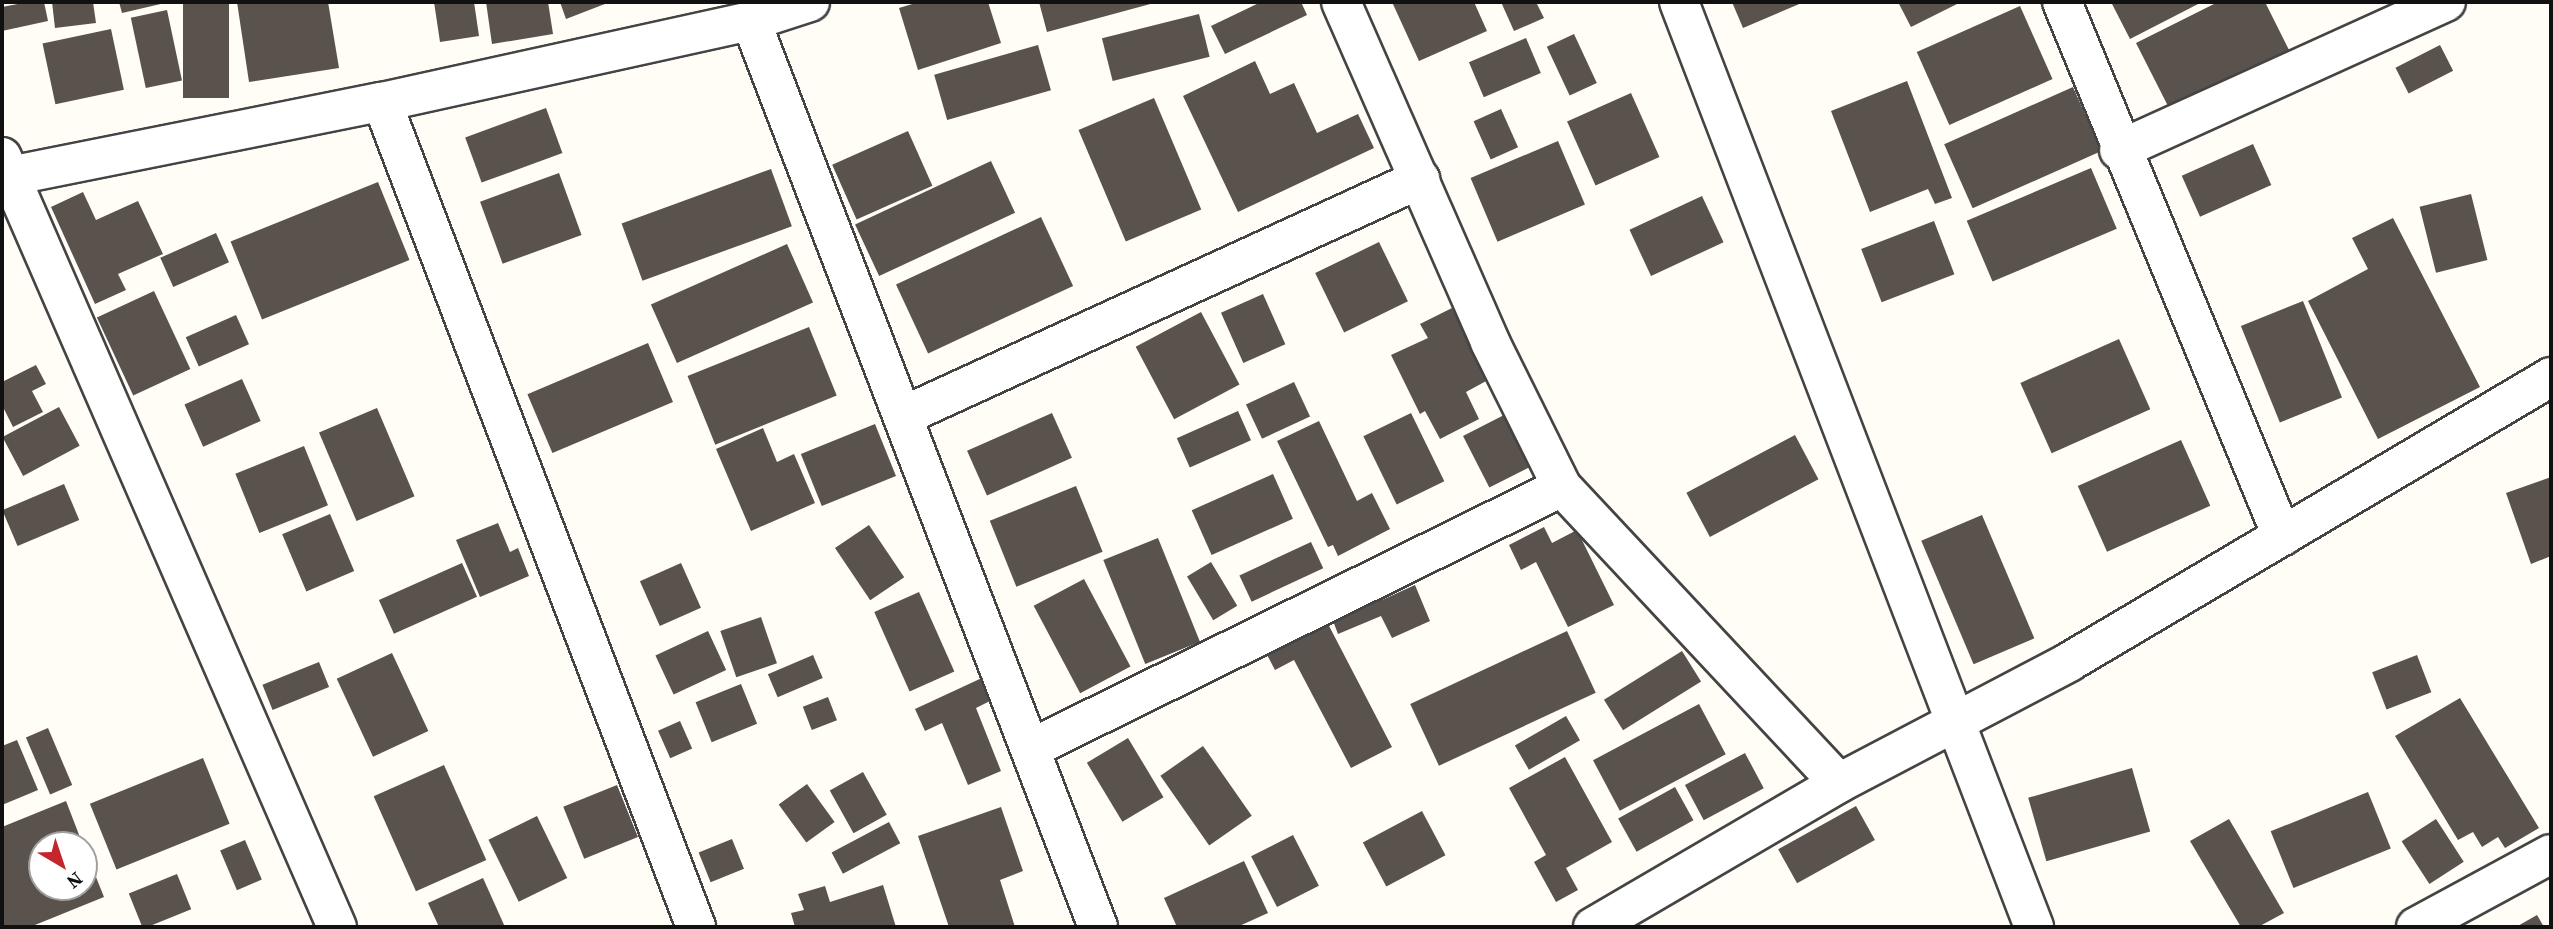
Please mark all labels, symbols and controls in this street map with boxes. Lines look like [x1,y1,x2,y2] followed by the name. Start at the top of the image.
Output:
[28,831,98,901] north arrow
[61,866,89,895] text: N

